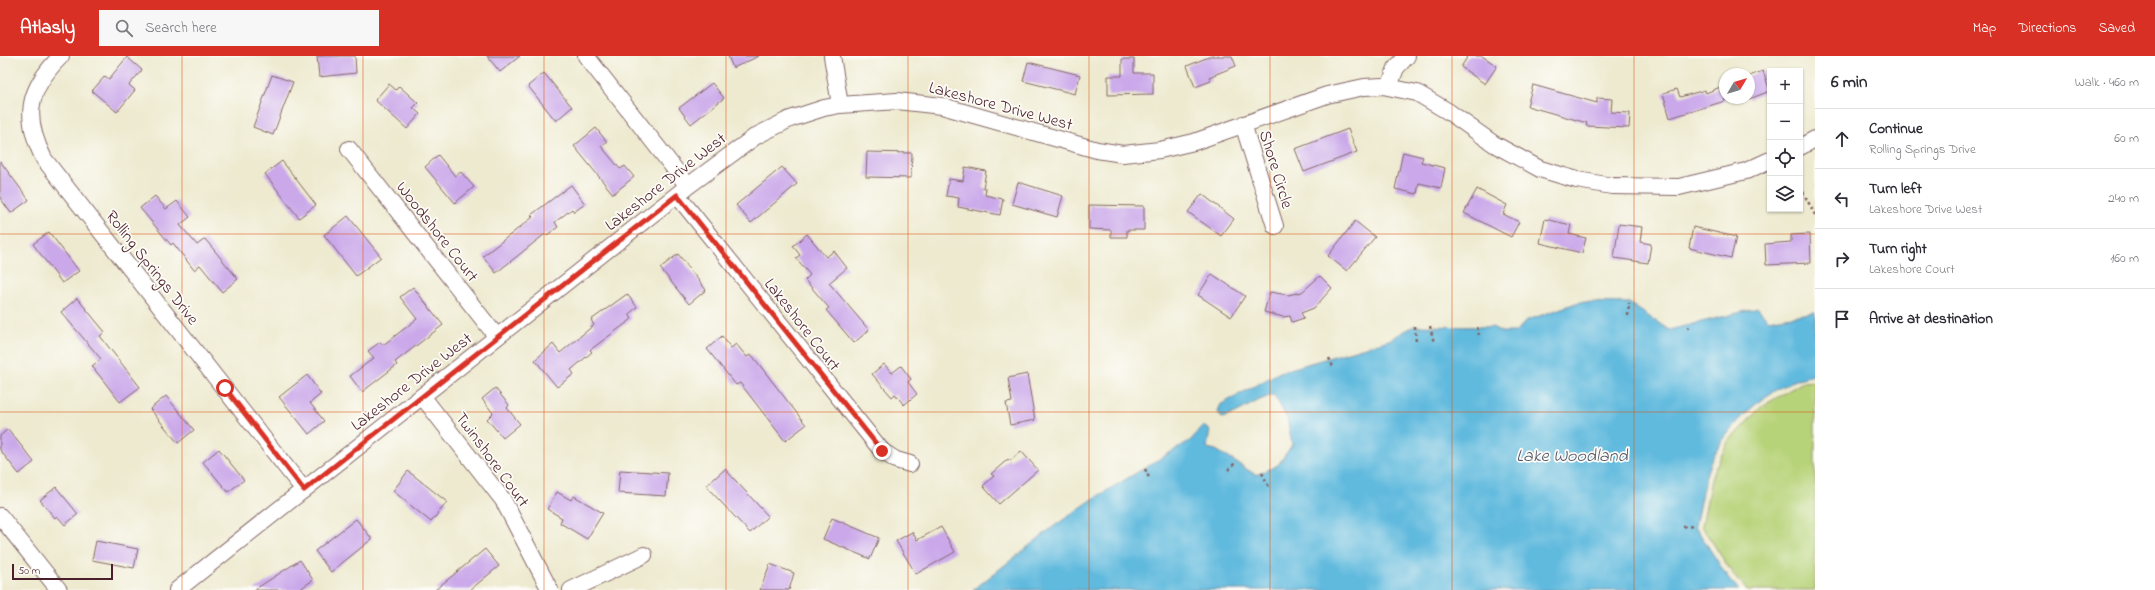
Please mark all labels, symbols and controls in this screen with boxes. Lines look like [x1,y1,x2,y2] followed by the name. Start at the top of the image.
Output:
[99,10,379,46] search box
[20,15,75,42] text: Atlasly
[113,17,135,39] icon: search
[145,17,217,39] text: Search here
[1973,18,1996,39] text: Map
[2018,18,2076,39] text: Directions
[2098,18,2135,39] text: Saved
[1719,68,1755,104] north arrow
[1767,68,1803,212] map controls
[1767,68,1803,104] button: +
[1831,70,1867,95] text: 6 min
[2075,73,2139,92] text: Walk · 460 m
[926,75,1076,138] street label: Lakeshore Drive West
[1767,104,1803,140] button: −
[1869,118,1923,140] text: Continue
[600,127,732,238] street label: Lakeshore Drive West
[1252,127,1299,212] street label: Shore Circle
[1831,128,1853,150] icon: ahead
[2114,129,2139,148] text: 60 m
[1767,140,1803,176] button: locate
[1869,140,1976,159] text: Rolling Springs Drive
[389,176,484,288] street label: Woodshore Court
[1767,176,1803,212] button: layers
[1869,178,1922,200] text: Turn left
[1831,188,1853,210] icon: left
[2108,189,2139,208] text: 240 m
[1869,200,1982,219] text: Lakeshore Drive West
[97,205,205,332] street label: Rolling Springs Drive
[1869,238,1927,260] text: Turn right
[1831,248,1853,270] icon: right
[2110,249,2139,268] text: 160 m
[1869,260,1955,279] text: Lakeshore Court
[757,273,846,377] street label: Lakeshore Court
[1831,308,1853,330] icon: arrive
[1869,308,1993,330] text: Arrive at destination
[346,327,478,438] street label: Lakeshore Drive West
[216,379,234,397] route start
[449,407,535,513] street label: Twinshore Court
[873,442,891,460] route end
[1516,444,1629,470] water label: Lake Woodland
[12,562,113,581] scale bar
[18,563,40,579] text: 50 m

